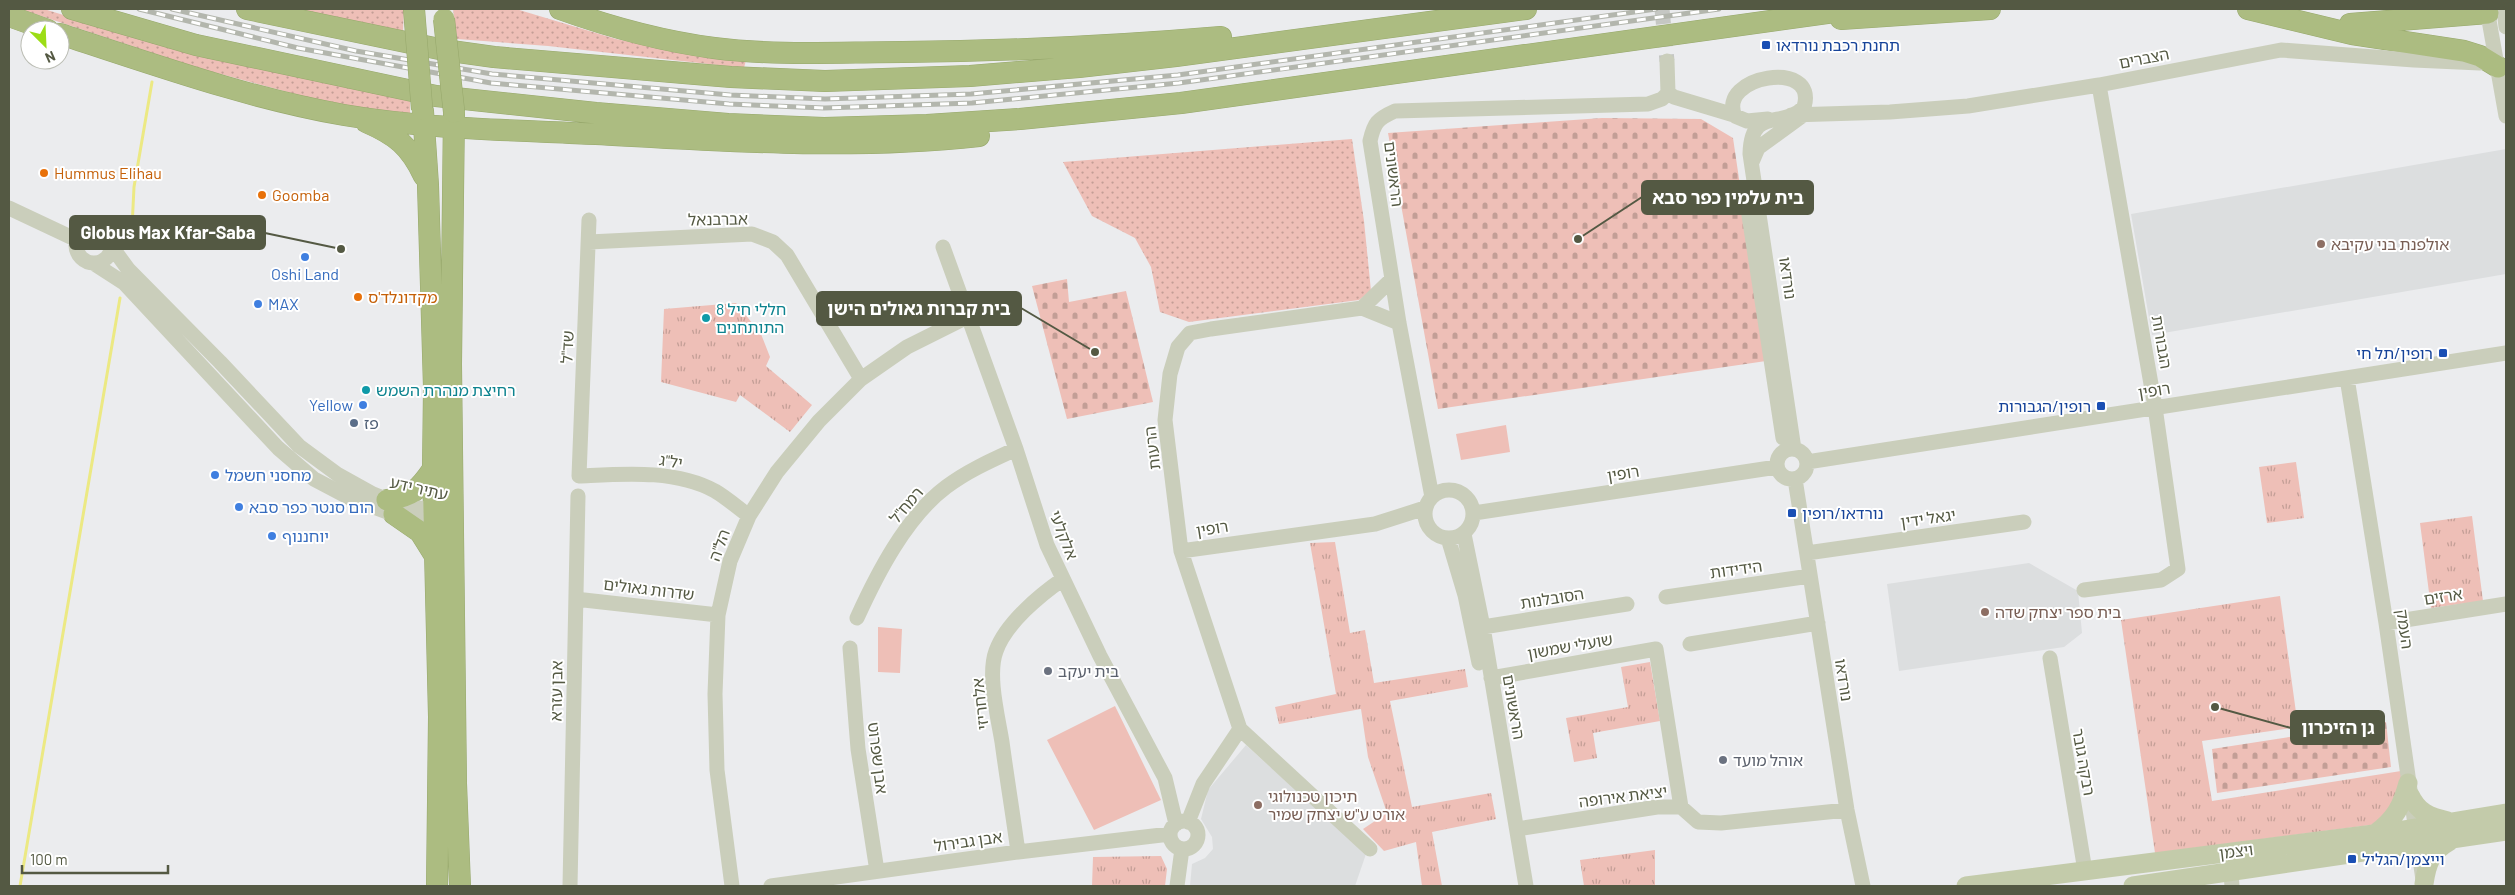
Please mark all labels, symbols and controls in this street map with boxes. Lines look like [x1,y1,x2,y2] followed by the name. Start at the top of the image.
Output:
[20,20,70,70] north arrow
[1776,35,1900,54] place label: תחנת רכבת נורדאו
[1760,39,1772,51] marker: תחנת רכבת נורדאו
[2117,43,2171,72] street label: הצברים
[43,48,58,67] text: N
[1381,140,1408,208] street label: הראשונים
[54,163,162,182] place label: Hummus Elihau
[38,167,50,179] marker: Hummus Elihau
[1642,181,1813,214] callout: בית עלמין כפר סבא
[272,185,329,204] place label: Goomba
[1652,186,1804,208] text: בית עלמין כפר סבא
[256,189,268,201] marker: Goomba
[688,208,748,229] street label: אברבנאל
[70,216,265,249] callout: Globus Max Kfar-Saba
[80,221,256,243] text: Globus Max Kfar-Saba
[2331,234,2449,253] place label: אולפנת בני עקיבא
[2315,238,2327,250] marker: אולפנת בני עקיבא
[299,251,311,263] marker: Oshi Land
[1776,255,1801,300] street label: נורדאו
[271,264,339,283] place label: Oshi Land
[368,287,438,306] place label: מקדונלד'ס
[352,291,364,303] marker: מקדונלד'ס
[817,292,1021,325] callout: בית קברות גאולים הישן
[268,294,299,313] place label: MAX
[827,297,1011,319] text: בית קברות גאולים הישן
[252,298,264,310] marker: MAX
[716,299,786,336] place label: 8 חללי חיל התותחנים
[700,312,712,324] marker: 8 חללי חיל התותחנים
[2148,314,2177,370] street label: הגבורות
[556,330,577,364] street label: שד"ל
[2356,343,2433,362] place label: רופין/תל חי
[2437,347,2449,359] marker: רופין/תל חי
[2136,378,2171,401] street label: רופין
[376,380,516,399] place label: רחיצת מנהרת השמש
[360,384,372,396] marker: רחיצת מנהרת השמש
[309,395,353,414] place label: Yellow
[1998,396,2091,415] place label: רופין/הגבורות
[357,399,369,411] marker: Yellow
[2095,400,2107,412] marker: רופין/הגבורות
[364,413,379,432] place label: פז
[348,417,360,429] marker: פז
[1139,425,1164,471] street label: הרעות
[658,449,684,472] street label: יל"ג
[1605,461,1640,484] street label: רופין
[225,465,311,484] place label: מחסני חשמל
[209,469,221,481] marker: מחסני חשמל
[388,472,450,503] street label: עתיר ידע
[885,482,926,527] street label: רמח"ל
[249,497,374,516] place label: הום סנטר כפר סבא
[233,501,245,513] marker: הום סנטר כפר סבא
[1802,503,1884,522] place label: נורדאו/רופין
[1899,504,1957,531] street label: יגאל ידין
[1786,507,1798,519] marker: נורדאו/רופין
[1046,508,1082,562] street label: אלקלעי
[1194,516,1229,539] street label: רופין
[282,526,329,545] place label: יוחננוף
[704,526,733,563] street label: הל"ה
[266,530,278,542] marker: יוחננוף
[1709,555,1763,582] street label: הידידות
[602,573,696,604] street label: שדרות גאולים
[1519,583,1585,612] street label: הסובלנות
[2422,583,2464,608] street label: ארזים
[1995,602,2122,621] place label: בית ספר יצחק שדה
[1979,606,1991,618] marker: בית ספר יצחק שדה
[2393,608,2418,650] street label: העמק
[1526,629,1614,662] street label: שועלי שמשון
[1832,657,1857,702] street label: נורדאו
[545,660,566,722] street label: אבן עזרא
[1058,661,1119,680] place label: בית יעקב
[1042,665,1054,677] marker: בית יעקב
[1499,673,1530,741] street label: הראשונים
[967,677,992,731] street label: אלחריזי
[2291,711,2384,744] callout: גן הזיכרון
[2301,716,2375,738] text: גן הזיכרון
[865,721,892,795] street label: אבן שפרוט
[2069,727,2100,797] street label: רבקה גובר
[1733,750,1803,769] place label: אוהל מועד
[1717,754,1729,766] marker: אוהל מועד
[1578,781,1668,810] street label: יציאת אירופה
[1268,786,1405,823] place label: תיכון טכנולוגי אורט ע"ש יצחק שמיר
[1252,799,1264,811] marker: תיכון טכנולוגי אורט ע"ש יצחק שמיר
[933,826,1003,855] street label: אבן גבירול
[2218,839,2254,862] street label: ויצמן
[22,842,169,874] scale bar
[2362,849,2445,868] place label: וייצמן/הגליל
[30,850,68,868] text: 100 m
[2346,853,2358,865] marker: וייצמן/הגליל

